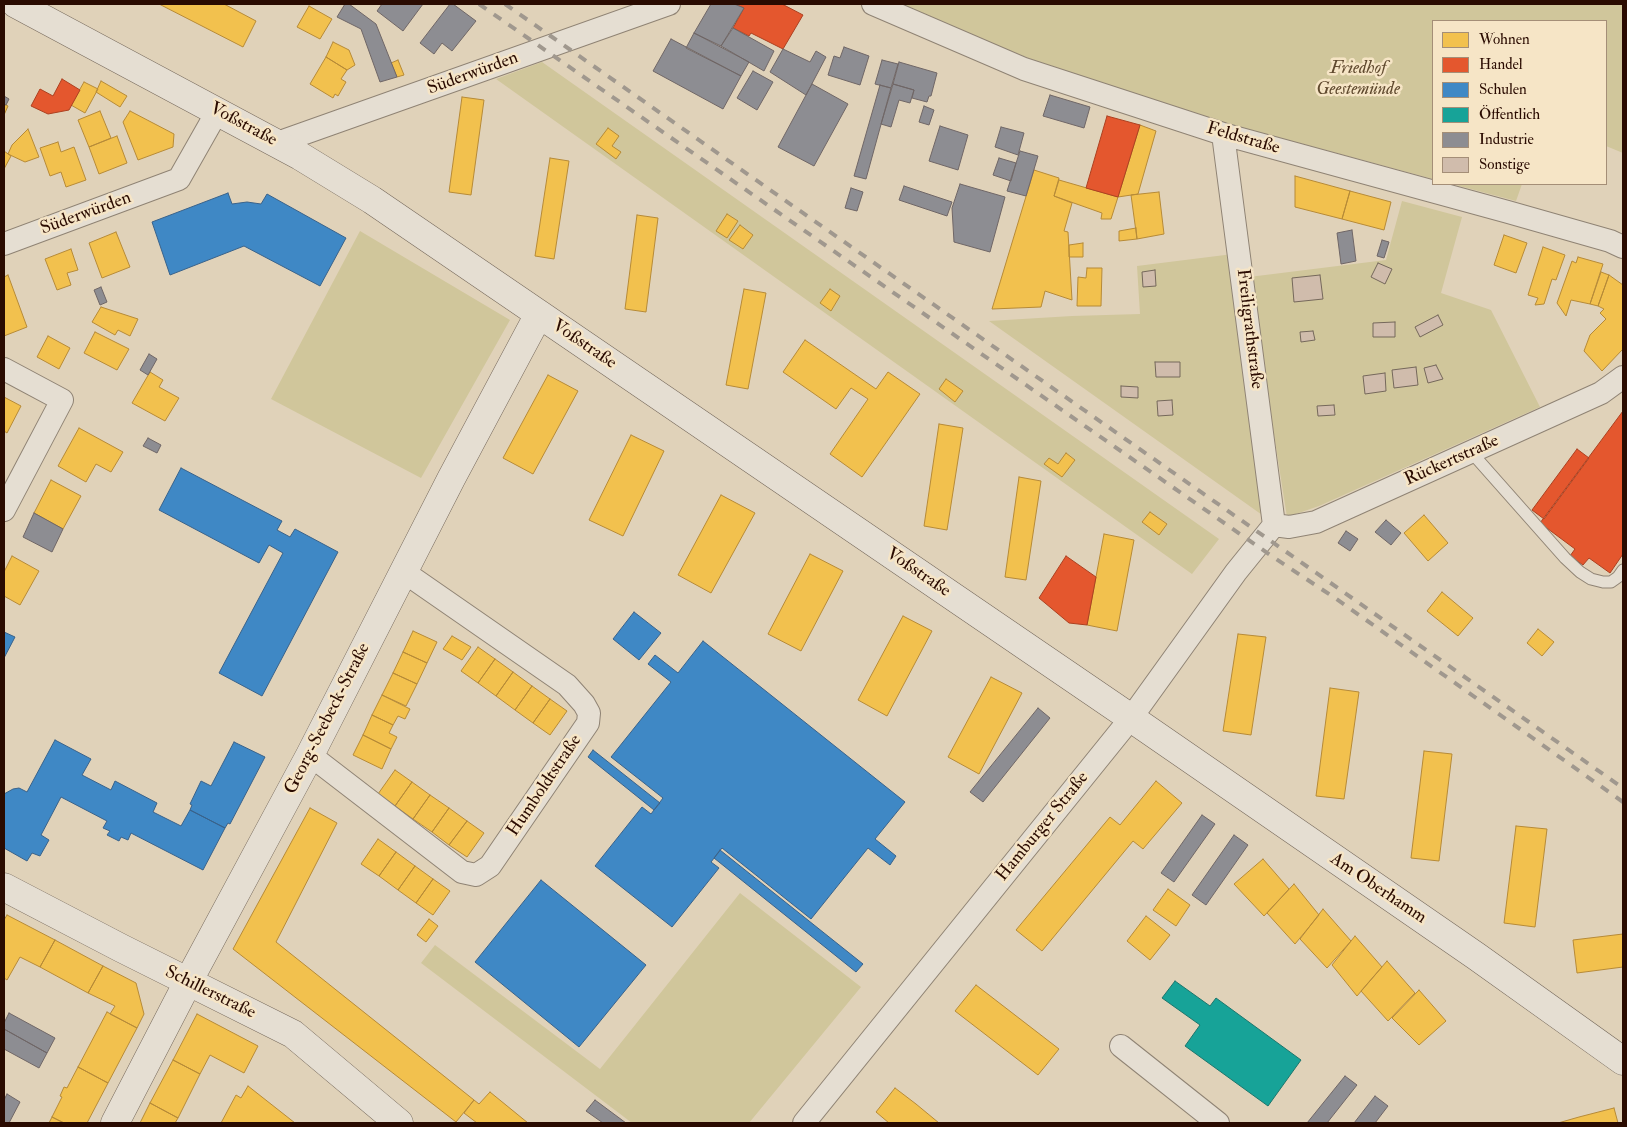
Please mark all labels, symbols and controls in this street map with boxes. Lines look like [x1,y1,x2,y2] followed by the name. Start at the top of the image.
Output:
[1432,20,1607,185] legend
[1479,30,1530,49] text: Wohnen
[425,48,521,100] street label: Süderwürden
[1479,55,1523,74] text: Handel
[1316,58,1400,100] park label: Friedhof Geestemünde
[1479,80,1527,99] text: Schulen
[206,98,280,152] street label: Voßstraße
[1479,105,1540,124] text: Öffentlich
[1204,118,1282,160] street label: Feldstraße
[1479,130,1534,149] text: Industrie
[1479,155,1530,174] text: Sonstige
[38,188,134,240] street label: Süderwürden
[1231,268,1267,390] street label: Freiligrathstraße
[548,316,620,374] street label: Voßstraße
[1401,431,1503,491] street label: Rückertstraße
[882,544,954,602] street label: Voßstraße
[281,640,375,798] street label: Georg-Seebeck-Straße
[503,731,587,841] street label: Humboldtstraße
[992,768,1094,886] street label: Hamburger Straße
[1326,849,1430,929] street label: Am Oberhamm
[161,962,259,1024] street label: Schillerstraße

